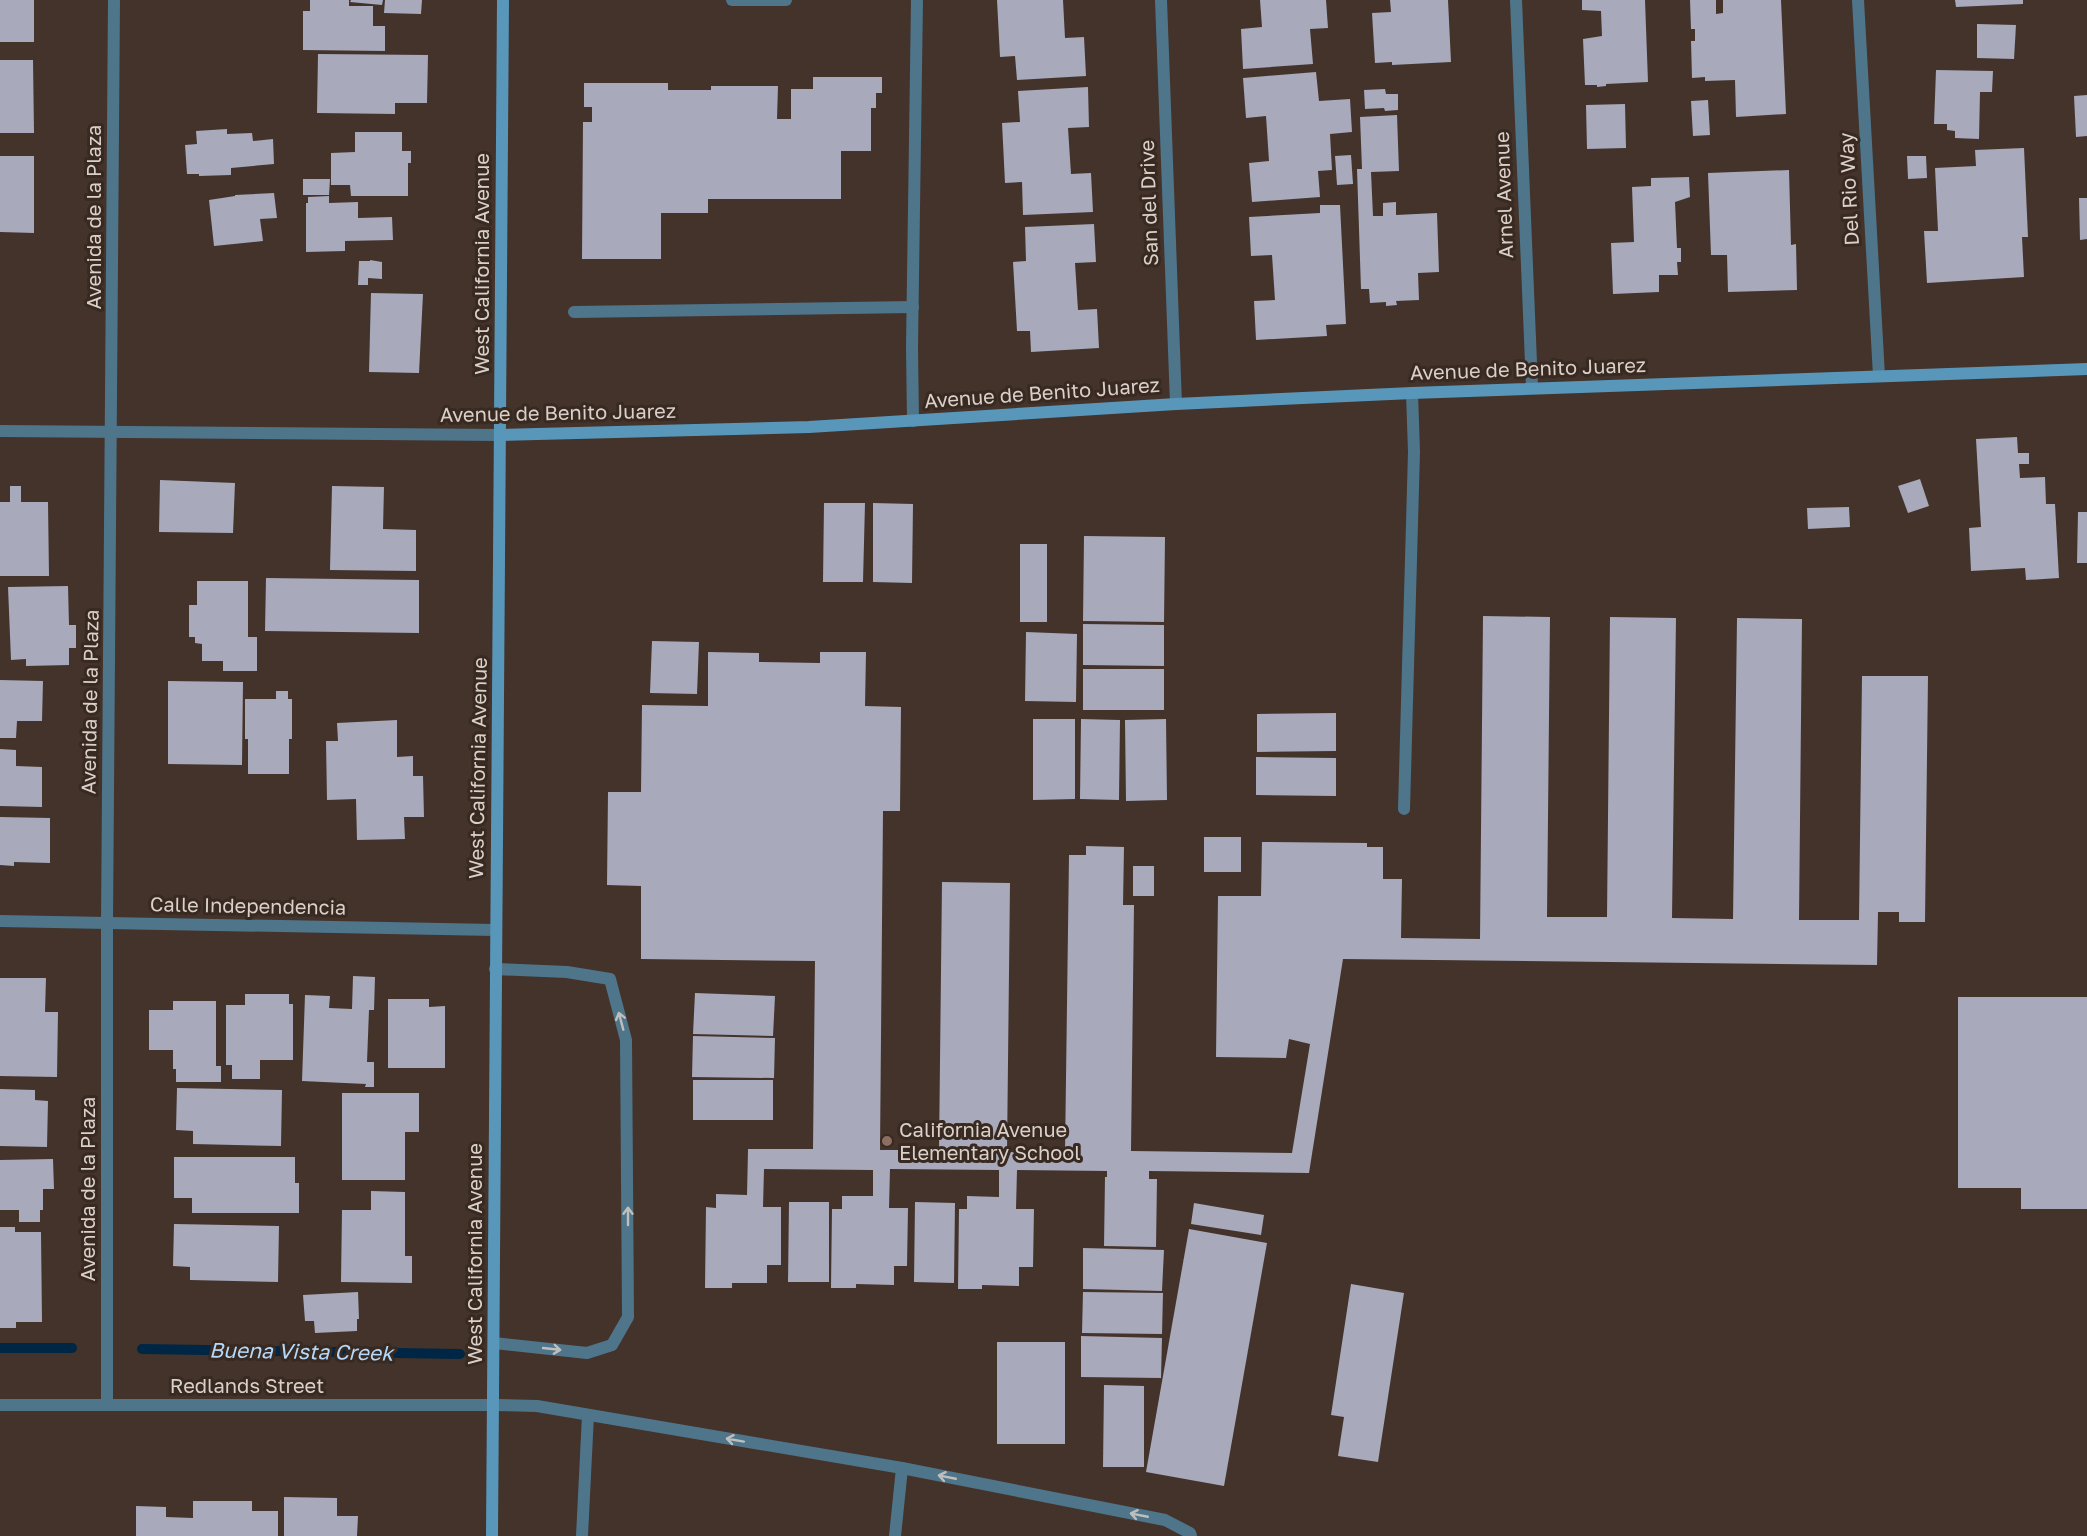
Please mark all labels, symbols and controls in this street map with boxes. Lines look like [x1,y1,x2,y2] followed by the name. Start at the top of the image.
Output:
[81,125,105,309] street label: Avenida de la Plaza
[1489,131,1517,259] street label: Arnel Avenue
[1833,132,1863,246] street label: Del Rio Way
[1134,140,1162,267] street label: San del Drive
[469,153,493,375] street label: West California Avenue
[1410,352,1646,384] street label: Avenue de Benito Juarez
[923,372,1161,412] street label: Avenue de Benito Juarez
[440,398,676,426] street label: Avenue de Benito Juarez
[75,609,103,795] street label: Avenida de la Plaza
[463,657,491,879] street label: West California Avenue
[150,891,346,919] street label: Calle Independencia
[615,1012,627,1031] one-way arrow
[75,1097,99,1281] street label: Avenida de la Plaza
[899,1117,1081,1164] place label: California Avenue Elementary School
[880,1134,894,1148] marker: California Avenue Elementary School
[462,1143,486,1365] street label: West California Avenue
[622,1206,633,1226] one-way arrow
[209,1336,395,1366] water label: Buena Vista Creek
[541,1344,561,1355] one-way arrow
[170,1373,324,1397] street label: Redlands Street
[726,1434,746,1445] one-way arrow
[938,1471,958,1482] one-way arrow
[1129,1509,1149,1520] one-way arrow

